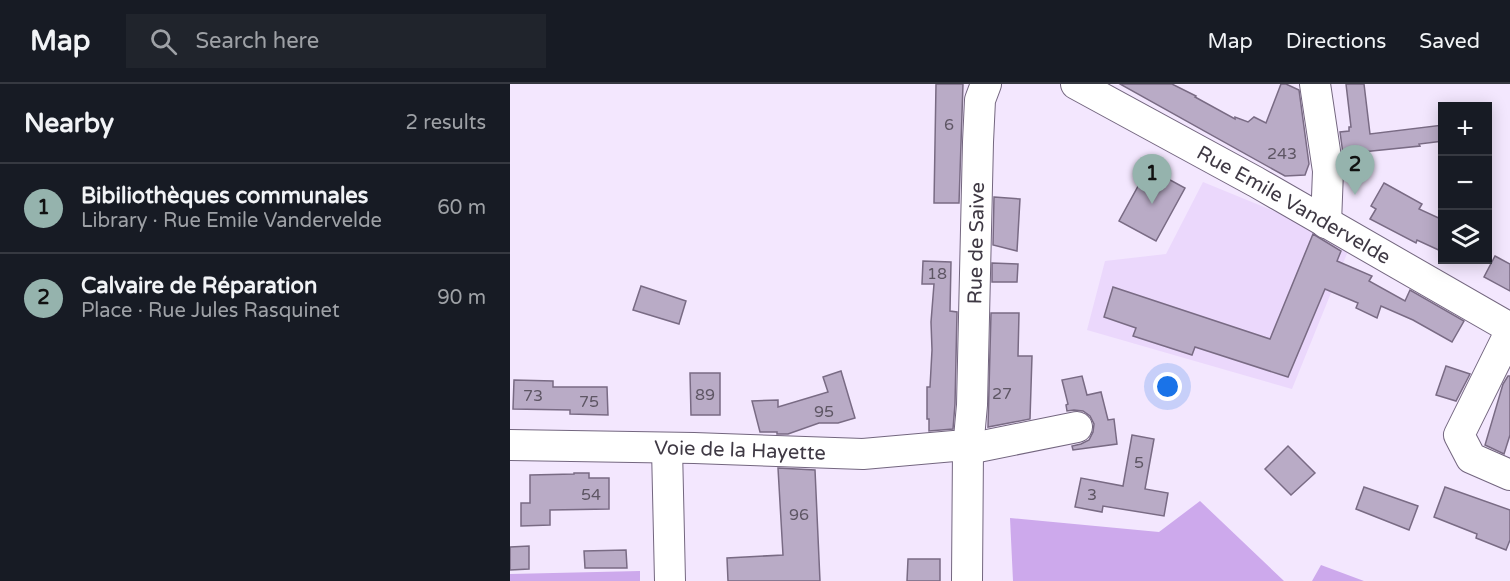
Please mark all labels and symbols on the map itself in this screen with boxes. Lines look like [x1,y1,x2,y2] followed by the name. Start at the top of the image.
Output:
[944,115,954,135] house number: 6
[1192,141,1395,270] street label: Rue Emile Vandervelde
[1267,144,1297,164] house number: 243
[1336,146,1374,195] pin: 2
[1132,154,1172,204] pin: 1
[963,182,990,305] street label: Rue de Saive
[927,264,947,284] house number: 18
[1153,372,1182,401] your location
[992,384,1012,404] house number: 27
[695,385,715,405] house number: 89
[523,386,543,406] house number: 73
[579,392,599,412] house number: 75
[814,402,834,422] house number: 95
[654,436,826,466] street label: Voie de la Hayette
[1134,453,1144,473] house number: 5
[581,485,601,505] house number: 54
[1087,485,1097,505] house number: 3
[789,505,809,525] house number: 96

